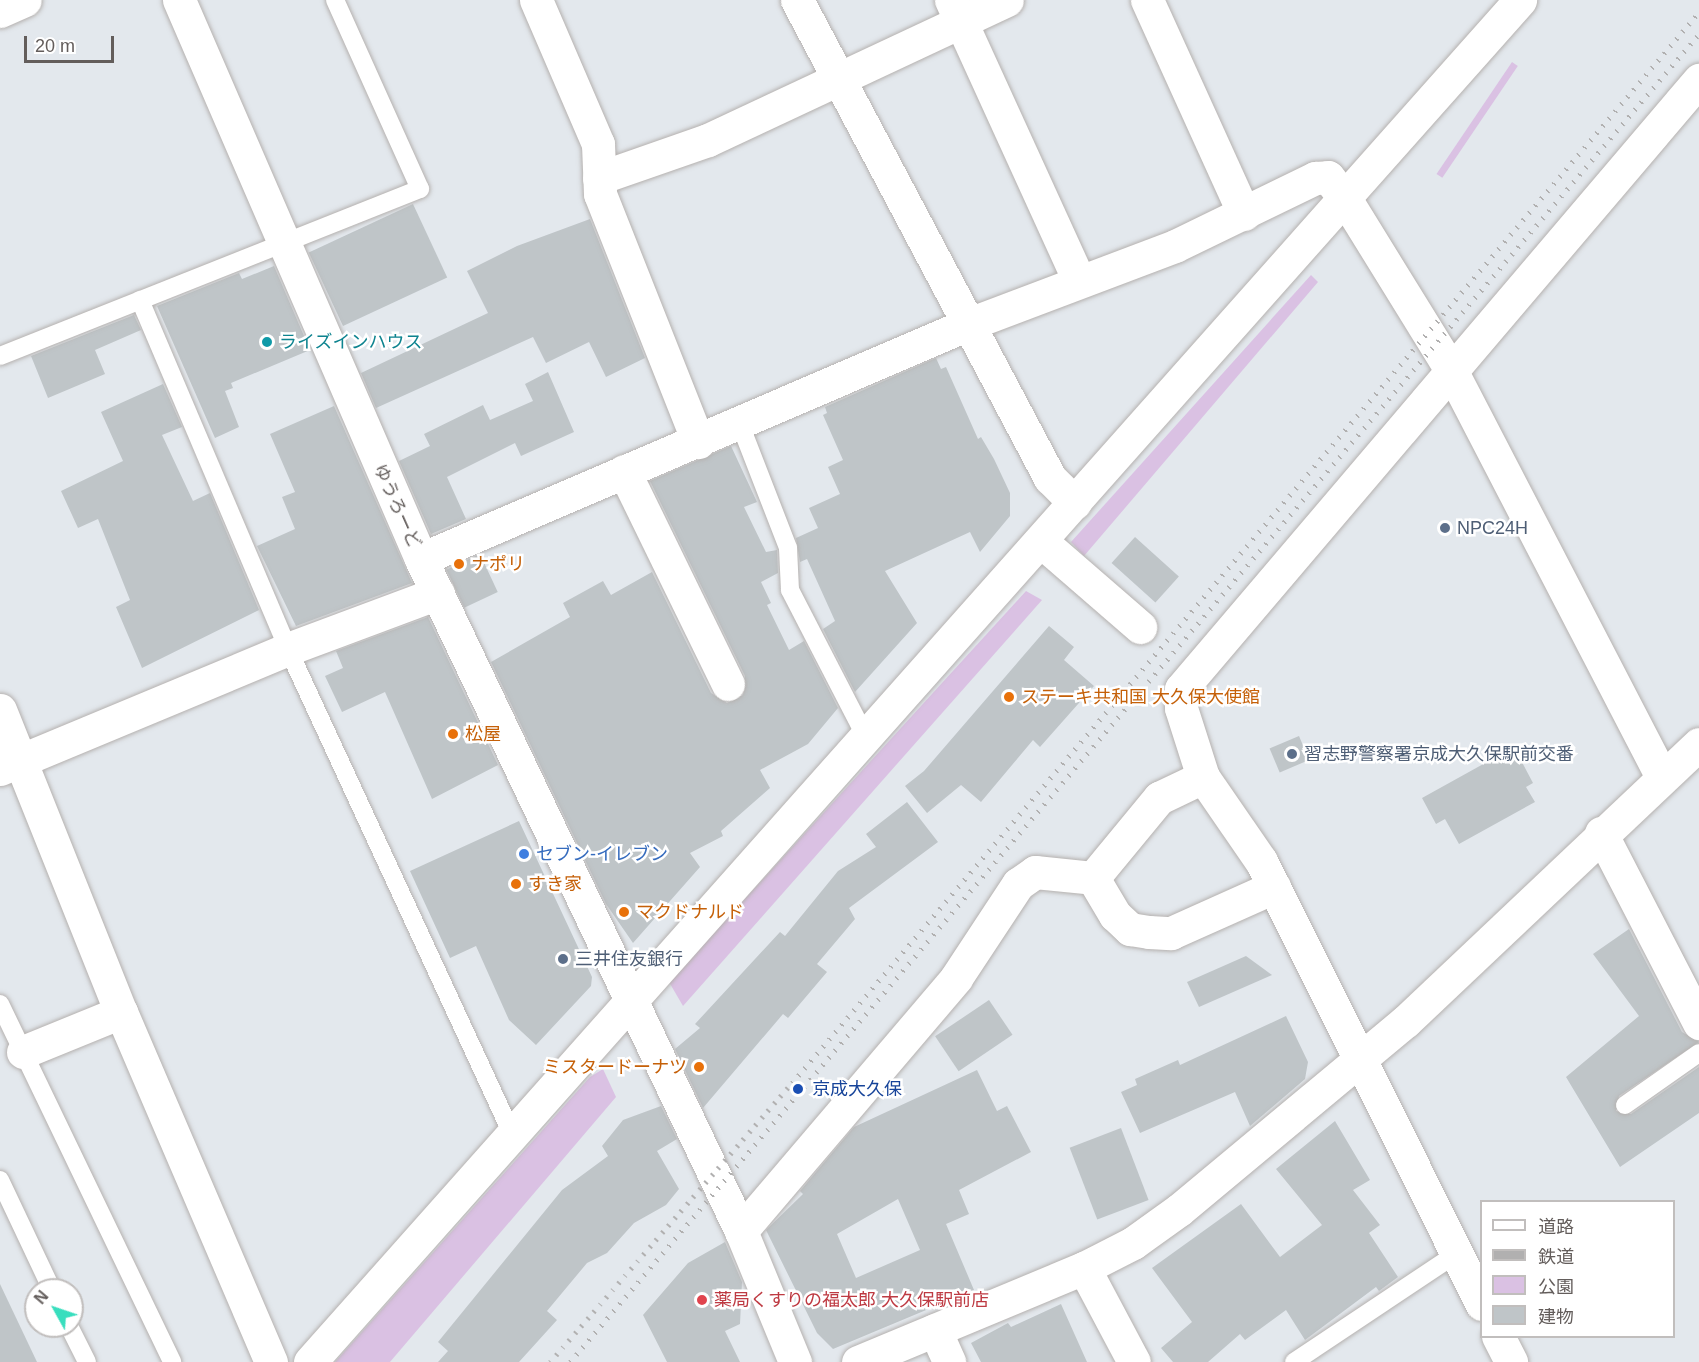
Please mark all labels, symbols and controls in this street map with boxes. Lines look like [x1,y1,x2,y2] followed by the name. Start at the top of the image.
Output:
[27,24,117,62] scale bar
[35,36,75,56] text: 20 m
[279,331,423,353] place label: ライズインハウス
[260,335,274,349] marker: ライズインハウス
[369,460,425,552] street label: ゆうろーど
[1457,517,1528,539] place label: NPC24H
[1438,521,1452,535] marker: NPC24H
[471,553,525,575] place label: ナポリ
[452,557,466,571] marker: ナポリ
[1021,686,1260,708] place label: ステーキ共和国 大久保大使館
[1002,690,1016,704] marker: ステーキ共和国 大久保大使館
[465,723,501,745] place label: 松屋
[446,727,460,741] marker: 松屋
[1304,743,1574,765] place label: 習志野警察署京成大久保駅前交番
[1285,747,1299,761] marker: 習志野警察署京成大久保駅前交番
[536,843,668,865] place label: セブン-イレブン
[517,847,531,861] marker: セブン-イレブン
[528,873,582,895] place label: すき家
[509,877,523,891] marker: すき家
[636,901,744,923] place label: マクドナルド
[617,905,631,919] marker: マクドナルド
[575,948,683,970] place label: 三井住友銀行
[556,952,570,966] marker: 三井住友銀行
[543,1056,687,1078] place label: ミスタードーナツ
[692,1060,706,1074] marker: ミスタードーナツ
[812,1078,902,1100] place label: 京成大久保
[789,1080,807,1098] marker: 京成大久保
[1480,1200,1675,1338] legend
[1538,1217,1574,1237] text: 道路
[1538,1247,1574,1267] text: 鉄道
[1538,1277,1574,1297] text: 公園
[24,1278,84,1338] north arrow
[31,1288,52,1307] text: N
[714,1289,989,1311] place label: 薬局くすりの福太郎 大久保駅前店
[695,1293,709,1307] marker: 薬局くすりの福太郎 大久保駅前店
[1538,1307,1574,1327] text: 建物

